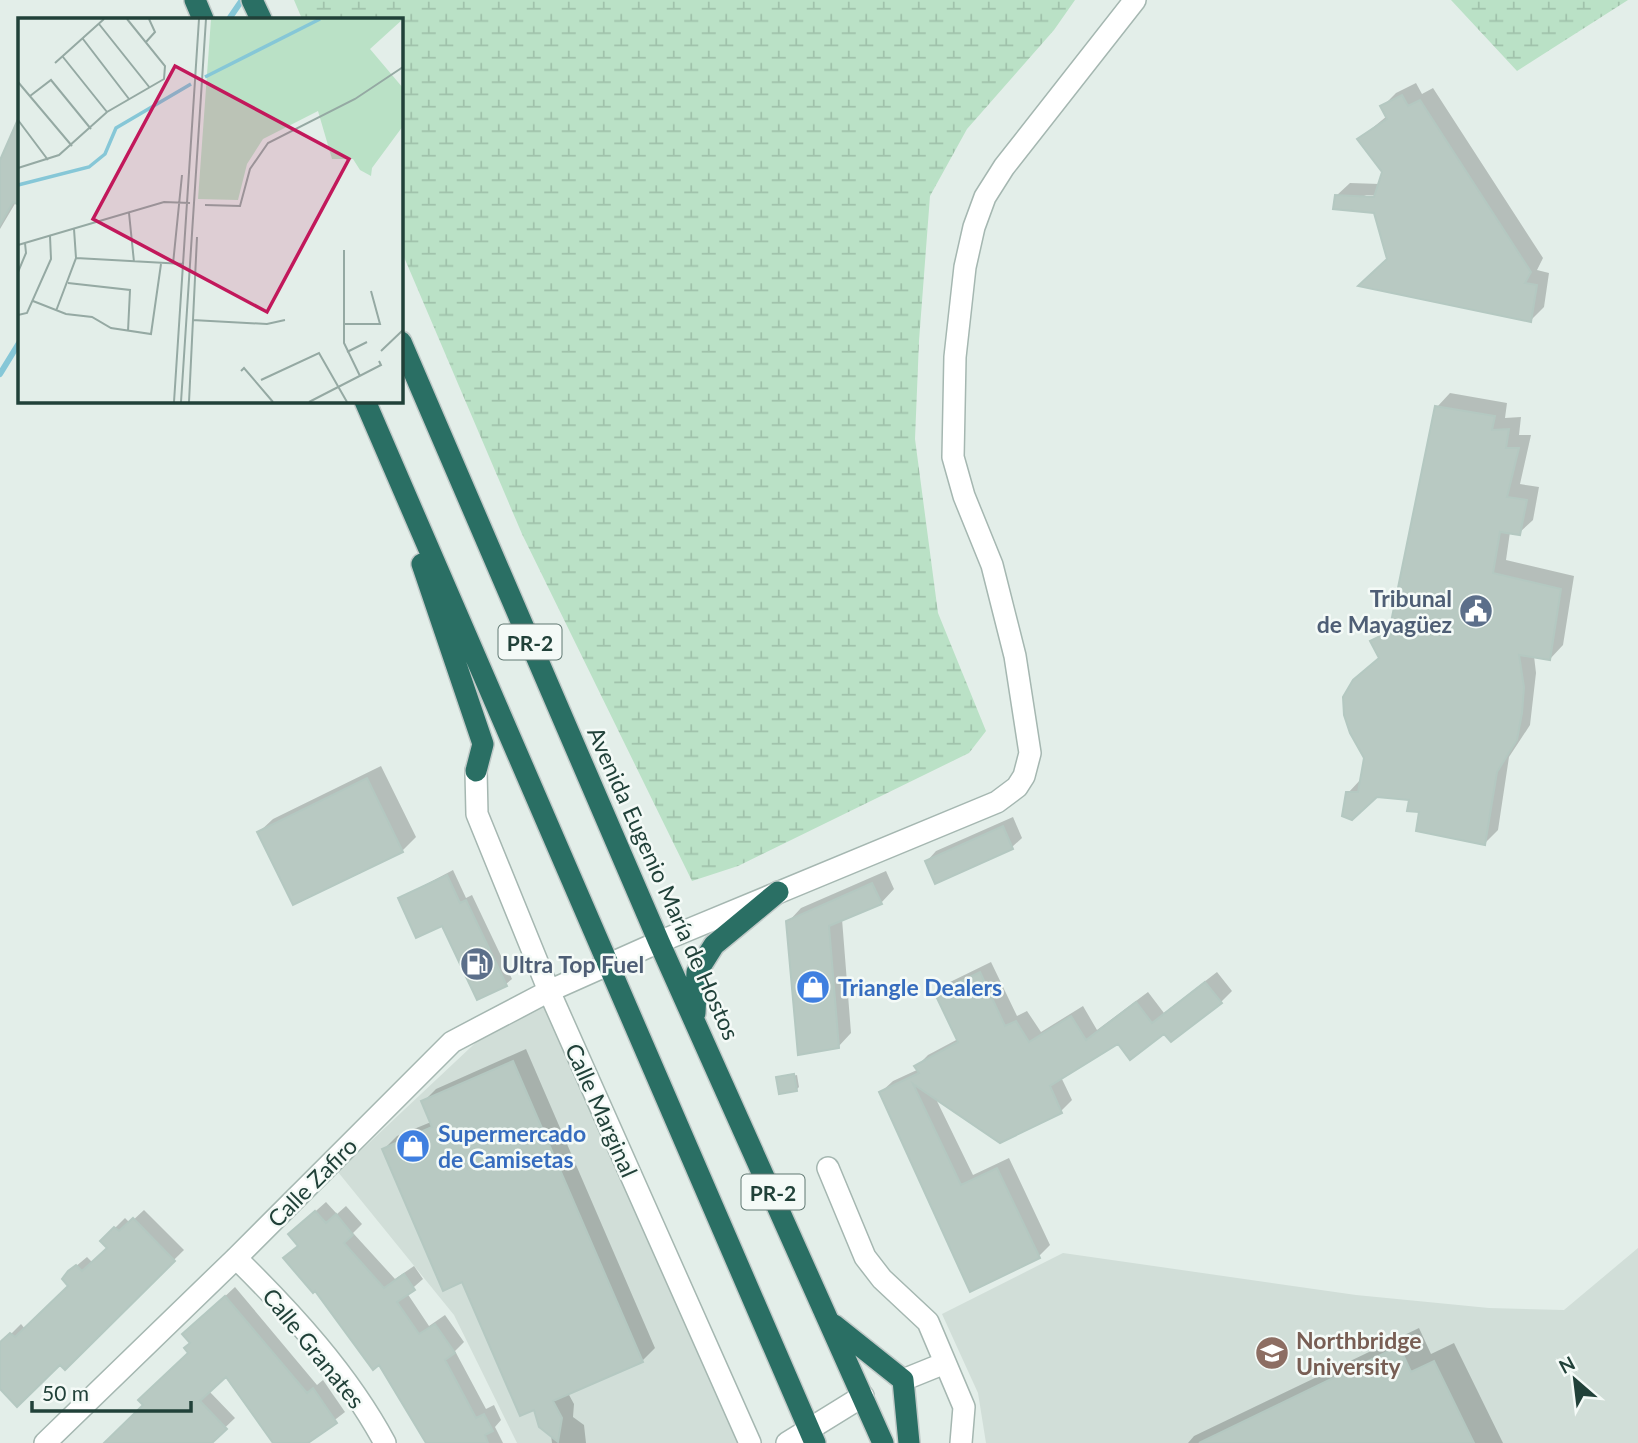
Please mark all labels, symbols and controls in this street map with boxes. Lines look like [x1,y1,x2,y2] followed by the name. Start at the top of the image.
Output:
[18,18,402,402] inset map
[1317,584,1452,638] place label: Tribunal de Mayagüez
[1457,592,1495,630] public building icon: Tribunal de Mayagüez
[498,624,562,660] road number: PR-2
[582,722,746,1044] street label: Avenida Eugenio María de Hostos
[458,945,496,983] fuel station icon: Ultra Top Fuel
[502,950,644,978] place label: Ultra Top Fuel
[794,968,832,1006] shop icon: Triangle Dealers
[838,973,1002,1001] place label: Triangle Dealers
[560,1039,644,1181] street label: Calle Marginal
[438,1119,586,1173] place label: Supermercado de Camisetas
[394,1127,432,1165] shop icon: Supermercado de Camisetas
[262,1132,362,1232] street label: Calle Zafiro
[742,1174,804,1210] road number: PR-2
[257,1282,371,1414] street label: Calle Granates
[1296,1326,1421,1380] place label: Northbridge University
[1253,1334,1291,1372] school or university icon: Northbridge University
[1540,1345,1610,1415] north arrow
[1555,1351,1579,1378] text: N
[32,1370,191,1414] scale bar
[42,1380,89,1405] text: 50 m

